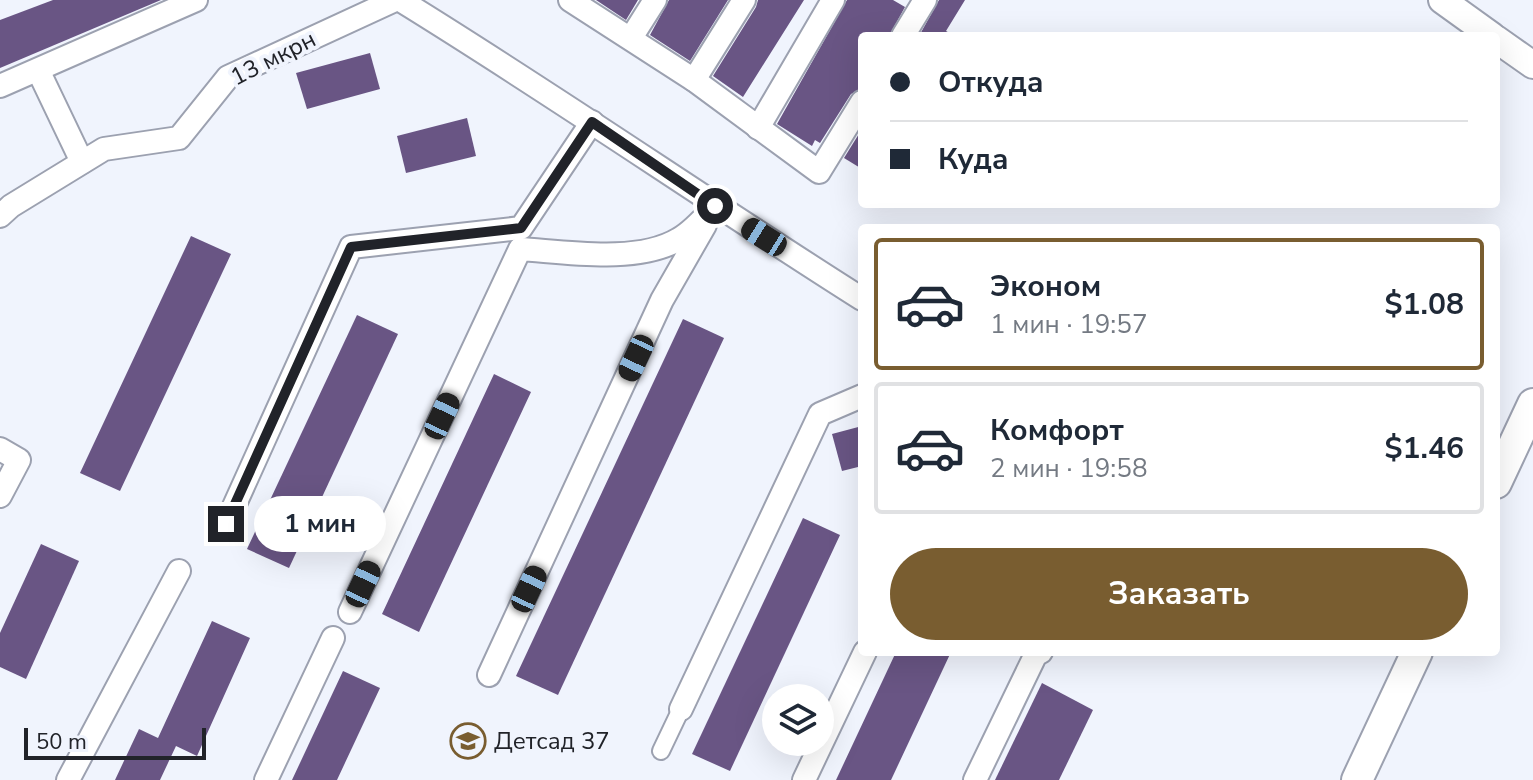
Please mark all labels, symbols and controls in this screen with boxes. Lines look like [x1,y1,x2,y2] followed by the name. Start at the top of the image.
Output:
[225,23,321,93] street label: 13 мкрн
[938,62,1044,103] text: Откуда
[938,139,1009,180] text: Куда
[697,188,733,224] route start
[737,214,791,260] car
[990,266,1101,307] text: Эконом
[894,268,966,340] icon: car
[1385,284,1464,325] text: $1.08
[990,307,1147,342] text: 1 мин · 19:57
[615,331,657,385] car
[421,389,463,443] car
[990,410,1124,451] text: Комфорт
[894,412,966,484] icon: car
[1385,428,1464,469] text: $1.46
[990,451,1147,486] text: 2 мин · 19:58
[254,496,386,552] callout: 1 мин
[208,506,244,542] route end
[284,506,356,541] text: 1 мин
[890,548,1468,640] button: Заказать
[342,557,384,611] car
[508,562,550,616] car
[762,684,834,756] map controls
[762,684,834,756] button: layers
[449,722,487,760] school or university icon: Детсад 37
[24,724,206,760] scale bar
[494,725,610,757] place label: Детсад 37
[36,727,87,757] text: 50 m

